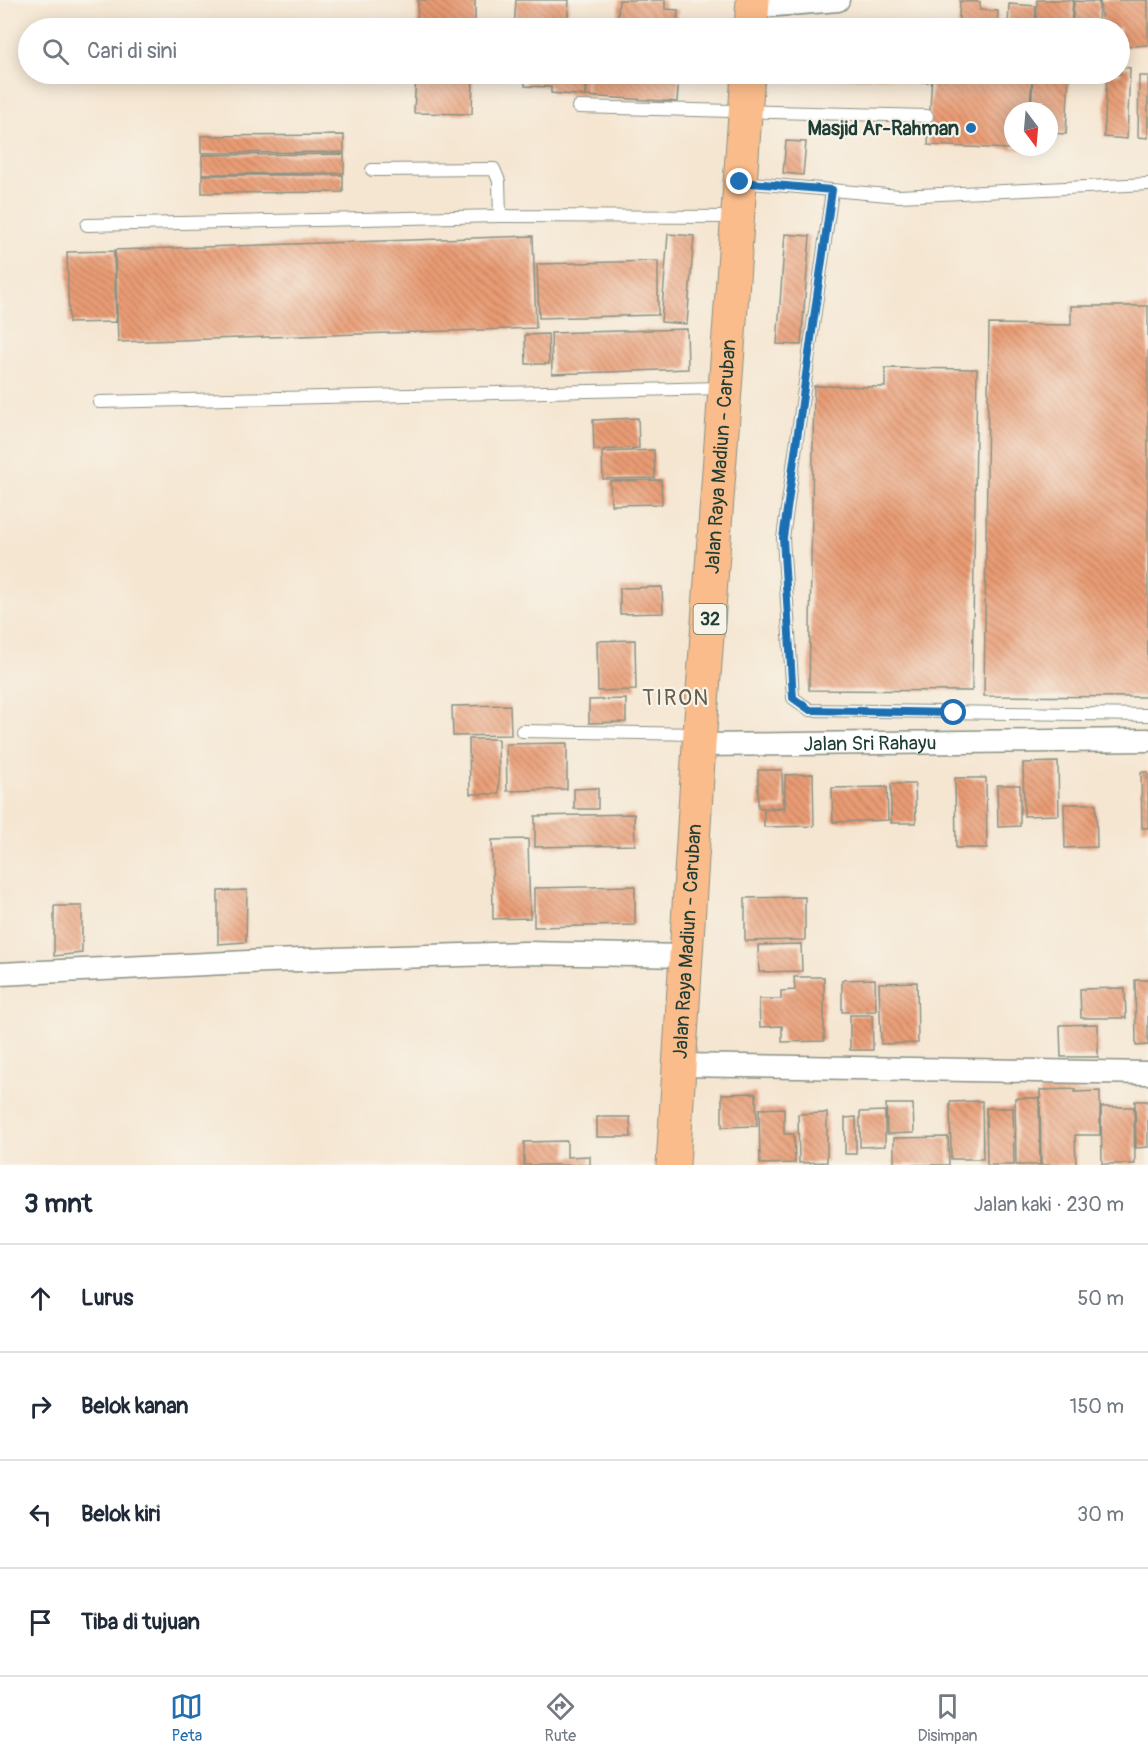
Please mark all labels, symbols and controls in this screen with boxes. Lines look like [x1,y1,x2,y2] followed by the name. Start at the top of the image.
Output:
[18,18,1130,84] search box
[39,35,72,68] icon: search
[87,37,177,65] text: Cari di sini
[1004,102,1058,156] north arrow
[807,116,959,141] place label: Masjid Ar-Rahman
[964,121,978,135] marker: Masjid Ar-Rahman
[726,168,752,194] route end
[700,338,742,575] street label: Jalan Raya Madiun - Caruban
[694,604,726,634] road number: 32
[642,684,710,712] district label: TIRON
[940,699,966,725] route start
[803,730,937,757] street label: Jalan Sri Rahayu
[668,823,707,1060] street label: Jalan Raya Madiun - Caruban
[24,1188,92,1220] text: 3 mnt
[974,1192,1124,1217] text: Jalan kaki · 230 m
[24,1282,57,1315] icon: ahead
[81,1284,133,1312] text: Lurus
[1077,1286,1124,1311] text: 50 m
[24,1390,57,1423] icon: right
[81,1392,189,1420] text: Belok kanan
[1070,1394,1124,1419] text: 150 m
[24,1498,57,1531] icon: left
[81,1500,160,1528] text: Belok kiri
[1077,1502,1124,1527] text: 30 m
[24,1606,57,1639] icon: arrive
[81,1608,200,1636] text: Tiba di tujuan
[170,1690,203,1746] tab: Peta
[544,1690,577,1746] tab: Rute
[917,1690,978,1746] tab: Disimpan

